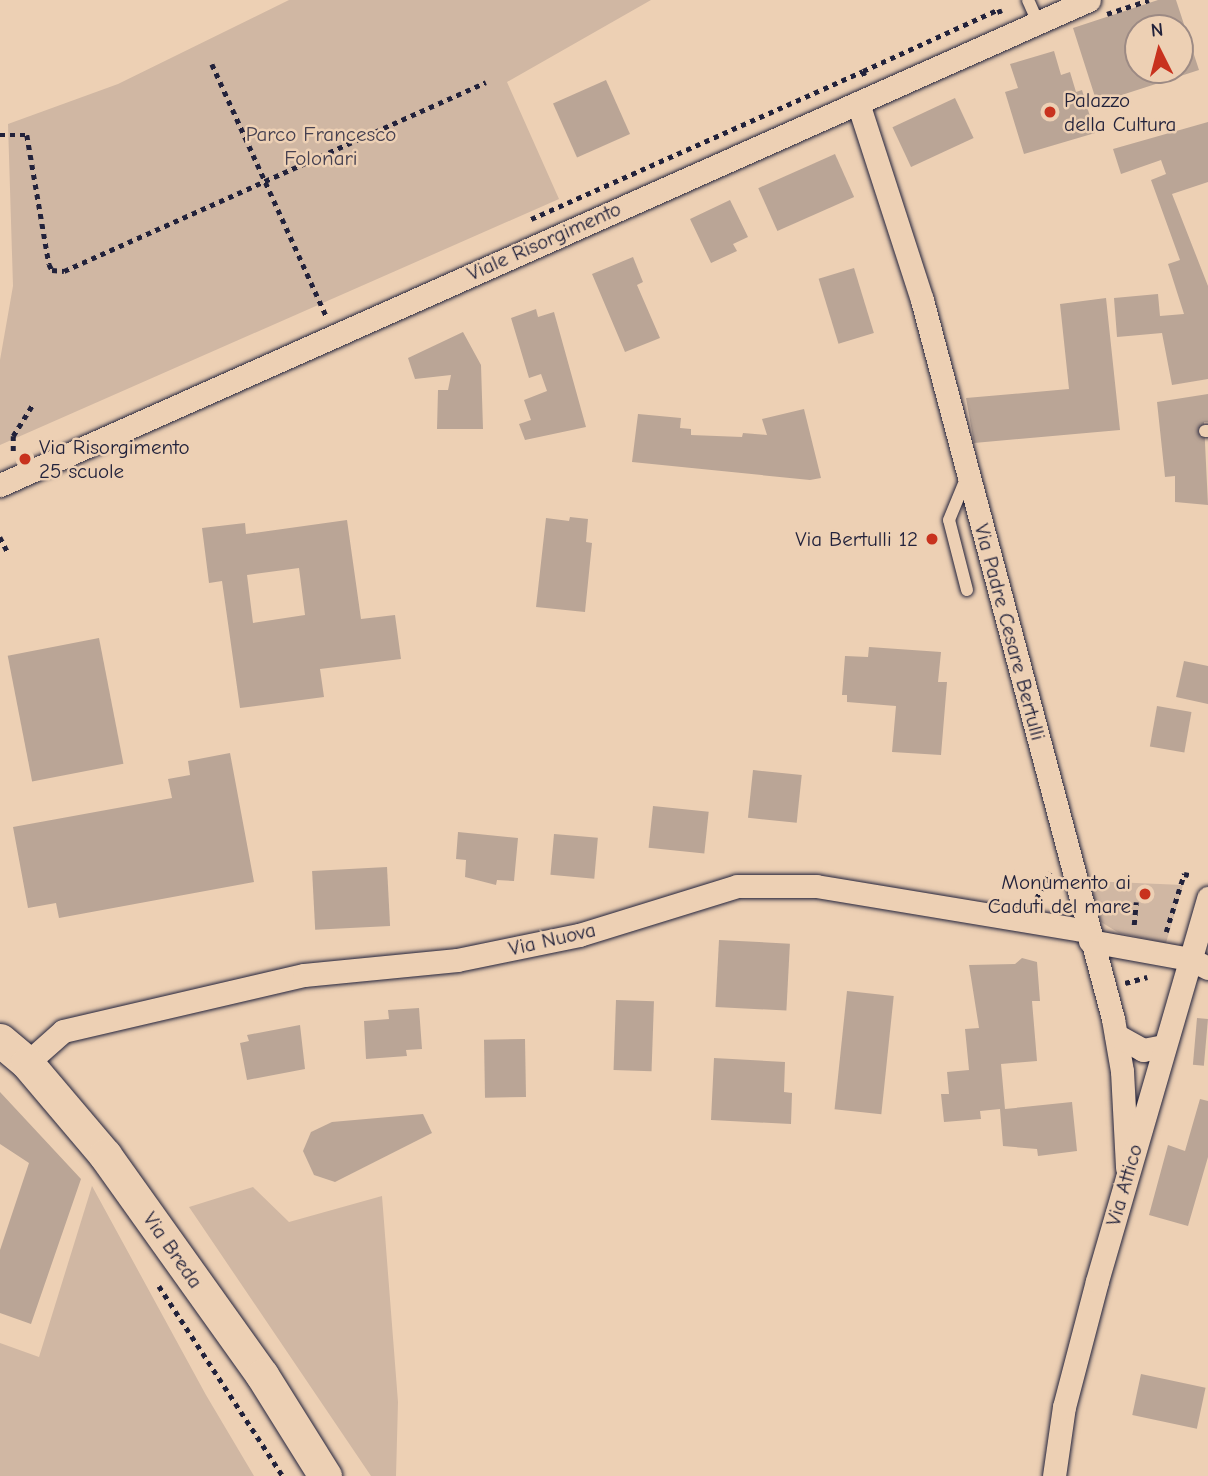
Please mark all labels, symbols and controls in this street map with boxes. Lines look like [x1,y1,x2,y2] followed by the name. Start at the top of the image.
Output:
[1124,14,1194,84] north arrow
[1150,19,1164,42] text: N
[1064,87,1176,137] place label: Palazzo della Cultura
[1042,104,1058,120] marker: Palazzo della Cultura
[246,121,396,171] park label: Parco Francesco Folonari
[463,196,625,286] street label: Viale Risorgimento
[39,434,190,484] place label: Via Risorgimento 25 scuole
[17,451,33,467] marker: Via Risorgimento 25 scuole
[969,521,1051,743] street label: Via Padre Cesare Bertulli
[795,526,918,552] place label: Via Bertulli 12
[924,531,940,547] marker: Via Bertulli 12
[988,869,1131,919] place label: Monumento ai Caduti del mare
[1137,886,1153,902] marker: Monumento ai Caduti del mare
[506,917,598,961] street label: Via Nuova
[1100,1141,1148,1229] street label: Via Attico
[138,1207,208,1293] street label: Via Breda

